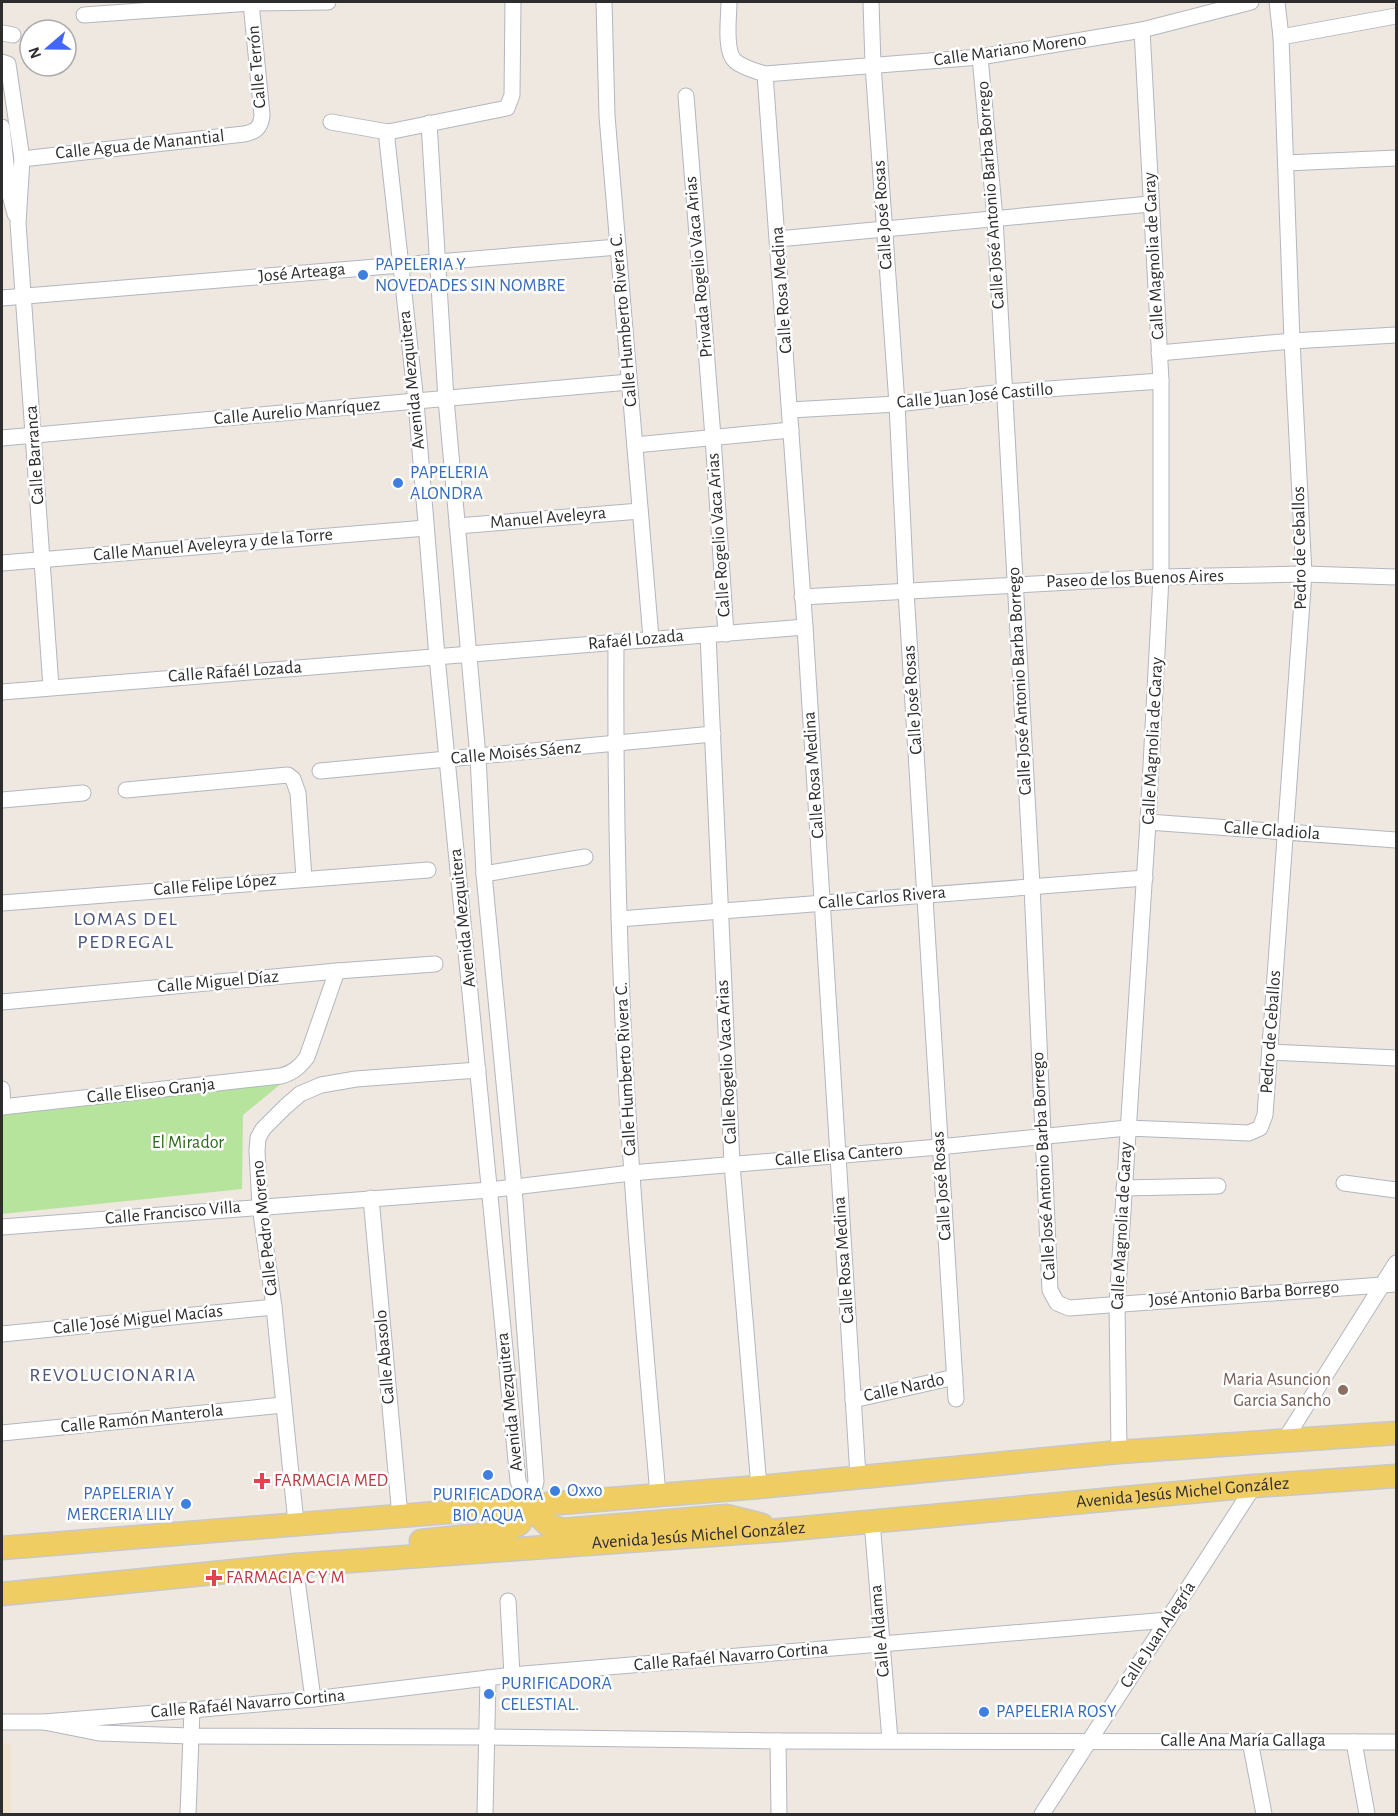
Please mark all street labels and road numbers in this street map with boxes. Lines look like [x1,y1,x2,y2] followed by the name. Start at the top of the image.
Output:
[244,25,270,109] street label: Calle Terrón
[932,30,1088,70] street label: Calle Mariano Moreno
[974,80,1008,310] street label: Calle José Antonio Barba Borrego
[55,127,225,163] street label: Calle Agua de Manantial
[870,160,896,270] street label: Calle José Rosas
[1141,171,1167,340] street label: Calle Magnolia de Garay
[682,175,716,359] street label: Privada Rogelio Vaca Arias
[769,226,795,354] street label: Calle Rosa Medina
[607,232,641,408] street label: Calle Humberto Rivera C.
[258,260,346,286] street label: José Arteaga
[396,310,428,450] street label: Avenida Mezquitera
[896,380,1054,412] street label: Calle Juan José Castillo
[213,396,381,428] street label: Calle Aurelio Manríquez
[23,405,47,505] street label: Calle Barranca
[704,452,734,618] street label: Calle Rogelio Vaca Arias
[1290,486,1310,610] street label: Pedro de Ceballos
[489,504,607,532] street label: Manuel Aveleyra
[92,526,334,564] street label: Calle Manuel Aveleyra y de la Torre
[1005,566,1035,796] street label: Calle José Antonio Barba Borrego
[1046,567,1224,591] street label: Paseo de los Buenos Aires
[587,627,685,653] street label: Rafaél Lozada
[900,645,926,755] street label: Calle José Rosas
[1140,656,1166,825] street label: Calle Magnolia de Garay
[167,658,303,686] street label: Calle Rafaél Lozada
[801,711,827,839] street label: Calle Rosa Medina
[450,738,582,768] street label: Calle Moisés Sáenz
[1223,819,1321,843] street label: Calle Gladiola
[447,848,479,988] street label: Avenida Mezquitera
[153,871,277,899] street label: Calle Felipe López
[817,883,947,913] street label: Calle Carlos Rivera
[157,968,279,996] street label: Calle Miguel Díaz
[1258,970,1284,1094] street label: Pedro de Ceballos
[714,979,740,1145] street label: Calle Rogelio Vaca Arias
[612,981,640,1157] street label: Calle Humberto Rivera C.
[1029,1051,1059,1281] street label: Calle José Antonio Barba Borrego
[86,1075,216,1107] street label: Calle Eliseo Granja
[929,1131,955,1241] street label: Calle José Rosas
[774,1140,904,1170] street label: Calle Elisa Cantero
[1109,1141,1135,1310] street label: Calle Magnolia de Garay
[249,1159,281,1297] street label: Calle Pedro Moreno
[831,1196,857,1324] street label: Calle Rosa Medina
[104,1198,242,1228] street label: Calle Francisco Villa
[1148,1278,1340,1310] street label: José Antonio Barba Borrego
[52,1302,224,1338] street label: Calle José Miguel Macías
[372,1309,398,1405] street label: Calle Abasolo
[494,1332,526,1472] street label: Avenida Mezquitera
[862,1371,946,1405] street label: Calle Nardo
[60,1402,224,1436] street label: Calle Ramón Manterola
[1075,1475,1290,1512] street label: Avenida Jesús Michel González
[591,1519,806,1553] street label: Avenida Jesús Michel González
[1117,1579,1199,1691] street label: Calle Juan Alegría
[867,1584,893,1678] street label: Calle Aldama
[633,1640,829,1674] street label: Calle Rafaél Navarro Cortina
[150,1687,346,1721] street label: Calle Rafaél Navarro Cortina
[1160,1732,1326,1750] street label: Calle Ana María Gallaga

